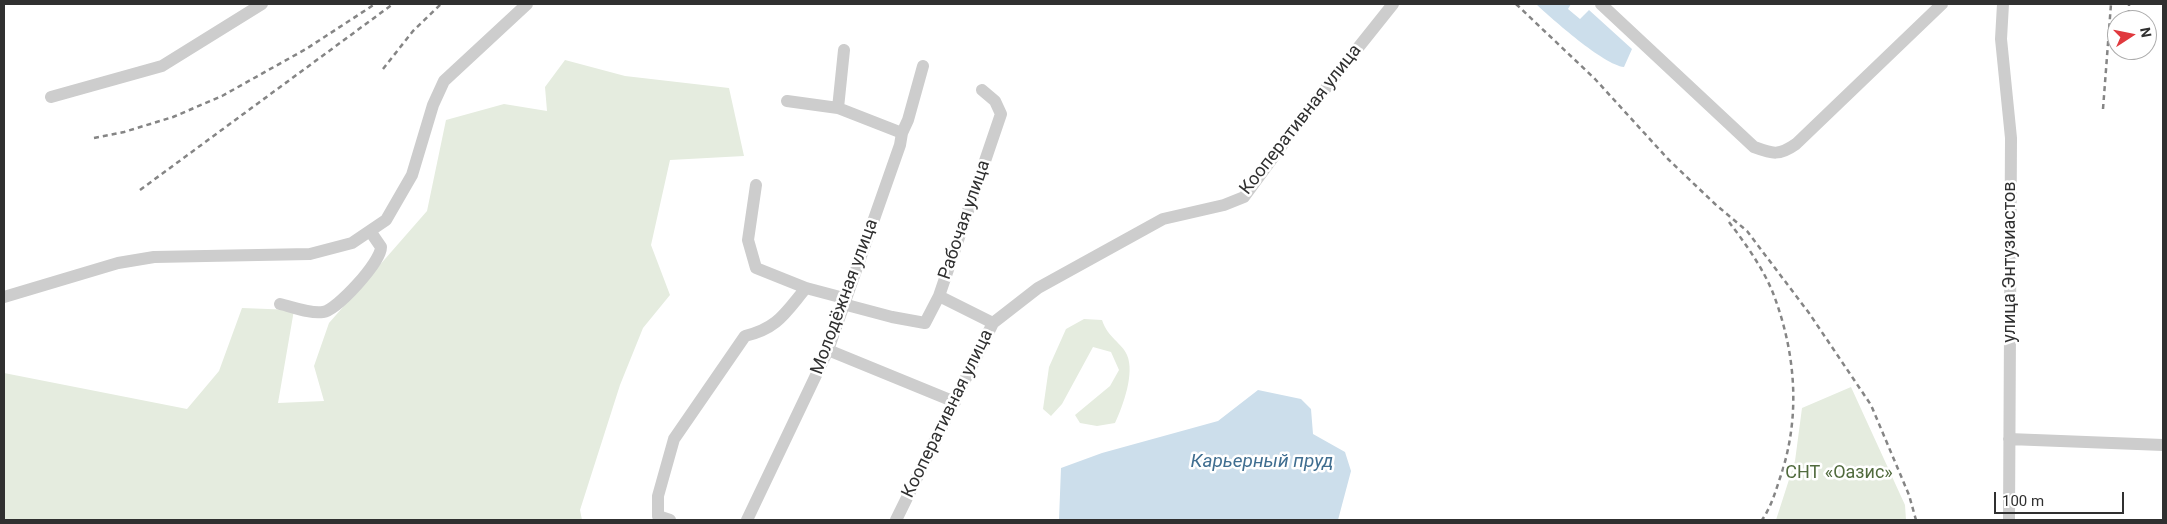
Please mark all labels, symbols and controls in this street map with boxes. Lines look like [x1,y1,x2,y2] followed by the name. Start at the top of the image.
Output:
[2107,10,2157,60] north arrow
[2137,26,2155,39] text: N
[1236,41,1366,199] street label: Кооперативная улица
[935,158,995,282] street label: Рабочая улица
[1999,181,2021,343] street label: улица Энтузиастов
[807,216,883,378] street label: Молодёжная улица
[898,326,998,502] street label: Кооперативная улица
[1191,451,1333,473] water label: Карьерный пруд
[1785,462,1893,484] park label: СНТ «Оазис»
[1997,482,2127,514] scale bar
[2002,492,2044,510] text: 100 m

